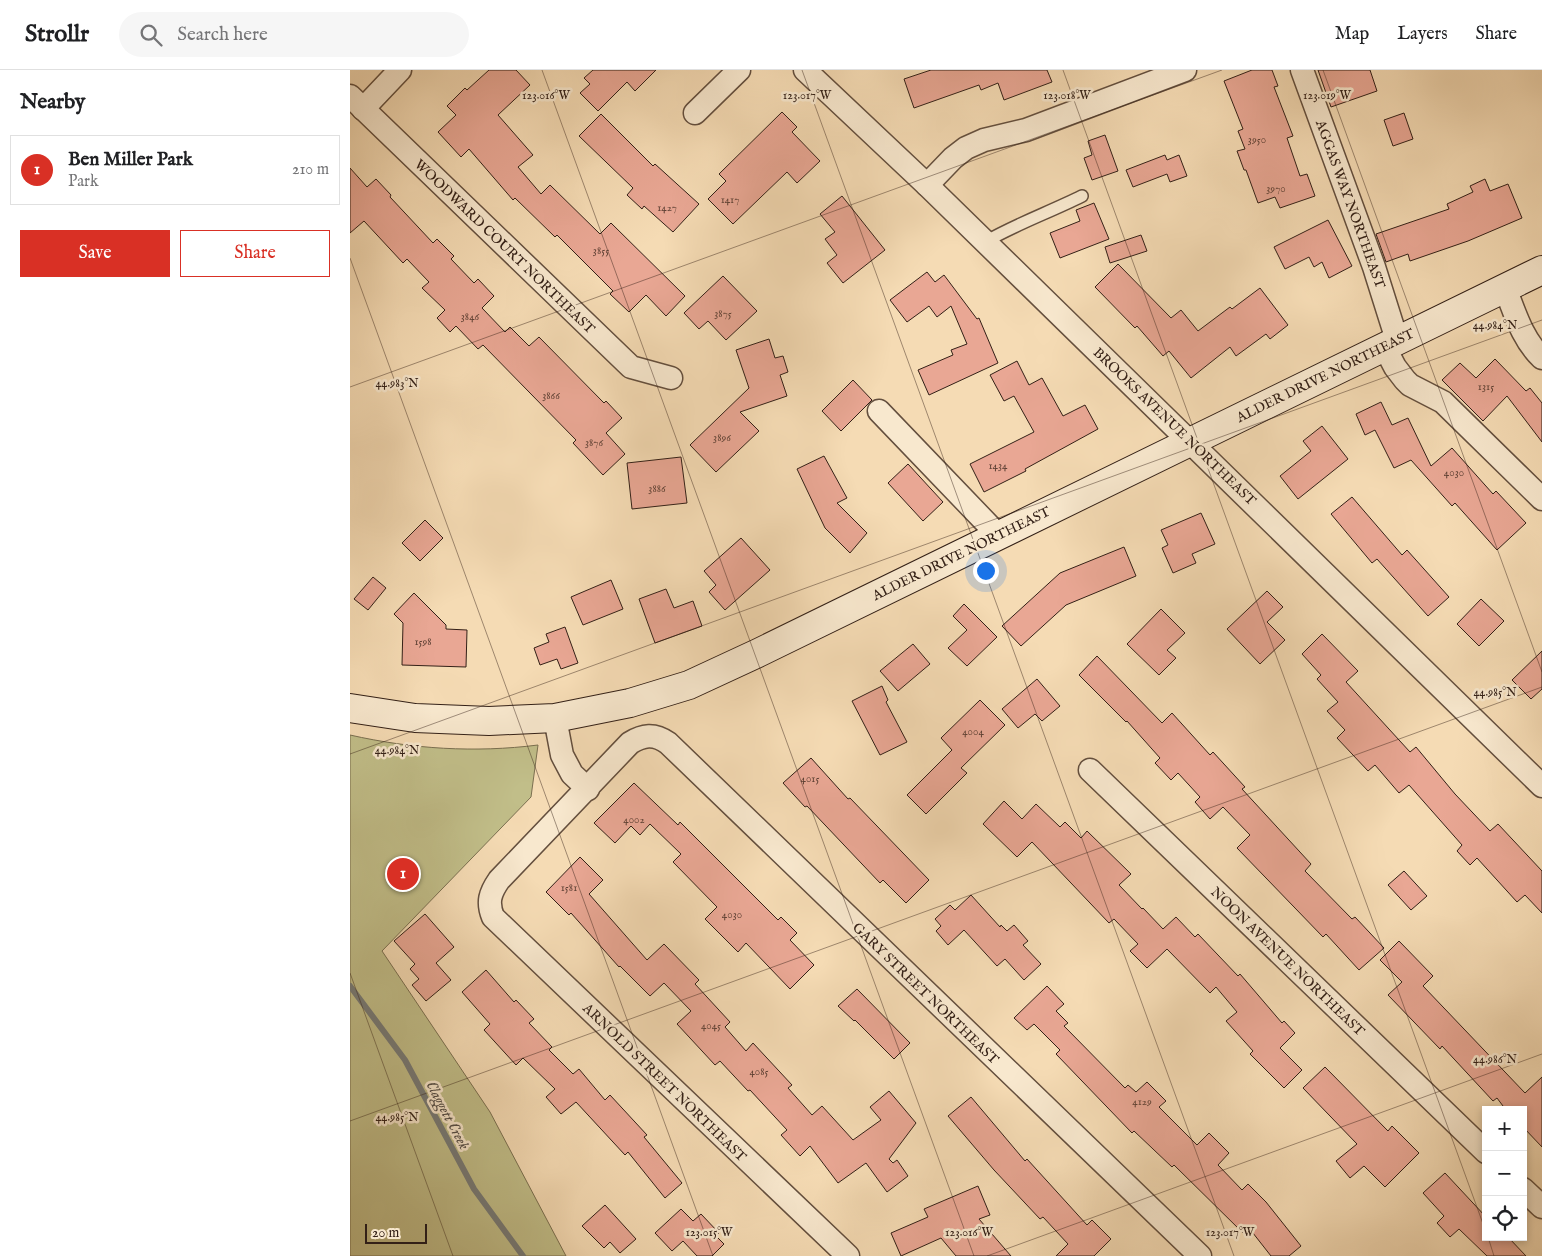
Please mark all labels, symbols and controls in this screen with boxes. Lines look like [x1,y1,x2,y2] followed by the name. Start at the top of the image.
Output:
[119,12,469,57] search box
[25,19,89,50] text: Strollr
[137,21,165,49] icon: search
[177,23,268,47] text: Search here
[1335,23,1369,46] text: Map
[1397,23,1448,46] text: Layers
[1476,23,1517,46] text: Share
[522,88,570,103] text: 123.016°W
[783,88,832,103] text: 123.017°W
[1043,88,1091,103] text: 123.018°W
[1303,88,1352,103] text: 123.019°W
[20,89,85,116] text: Nearby
[1311,117,1389,292] street label: AGGAS WAY NORTHEAST
[1248,133,1266,147] house number: 3950
[68,148,193,172] text: Ben Miller Park
[410,156,599,338] street label: WOODWARD COURT NORTHEAST
[34,160,40,180] text: 1
[292,160,329,180] text: 210 m
[68,172,98,192] text: Park
[1266,182,1286,196] house number: 3970
[721,193,739,207] house number: 1417
[657,201,677,215] house number: 1427
[20,230,170,277] button: Save
[180,230,330,277] button: Share
[593,244,609,258] house number: 3855
[714,307,732,321] house number: 3875
[461,310,480,324] house number: 3846
[1473,318,1518,333] text: 44.984°N
[1233,325,1418,427] street label: ALDER DRIVE NORTHEAST
[1089,344,1260,510] street label: BROOKS AVENUE NORTHEAST
[375,376,419,391] text: 44.983°N
[1478,380,1494,394] house number: 1315
[542,389,560,403] house number: 3866
[713,431,731,445] house number: 3896
[585,436,603,450] house number: 3876
[989,459,1008,473] house number: 1434
[1444,466,1464,480] house number: 4030
[648,482,666,496] house number: 3886
[869,503,1054,605] street label: ALDER DRIVE NORTHEAST
[973,558,999,584] your location
[414,635,432,649] house number: 1598
[1473,685,1517,700] text: 44.985°N
[962,725,984,739] house number: 4004
[375,743,420,758] text: 44.984°N
[801,772,819,786] house number: 4015
[623,813,645,827] house number: 4002
[387,855,419,893] pin: 1
[561,881,577,895] house number: 1581
[1207,883,1369,1041] street label: NOON AVENUE NORTHEAST
[722,908,742,922] house number: 4030
[848,919,1003,1069] street label: GARY STREET NORTHEAST
[578,999,751,1166] street label: ARNOLD STREET NORTHEAST
[701,1019,721,1033] house number: 4045
[1473,1052,1518,1067] text: 44.986°N
[749,1065,769,1079] house number: 4085
[421,1078,474,1153] water label: Claggett Creek
[1132,1095,1152,1109] house number: 4129
[1482,1106,1527,1241] map controls
[1482,1106,1527,1151] button: +
[375,1110,419,1125] text: 44.985°N
[1482,1151,1527,1196] button: −
[1482,1196,1527,1241] button: locate
[365,1221,428,1244] scale bar
[372,1224,399,1242] text: 20 m
[685,1225,733,1240] text: 123.015°W
[945,1225,993,1240] text: 123.016°W
[1206,1225,1255,1240] text: 123.017°W

